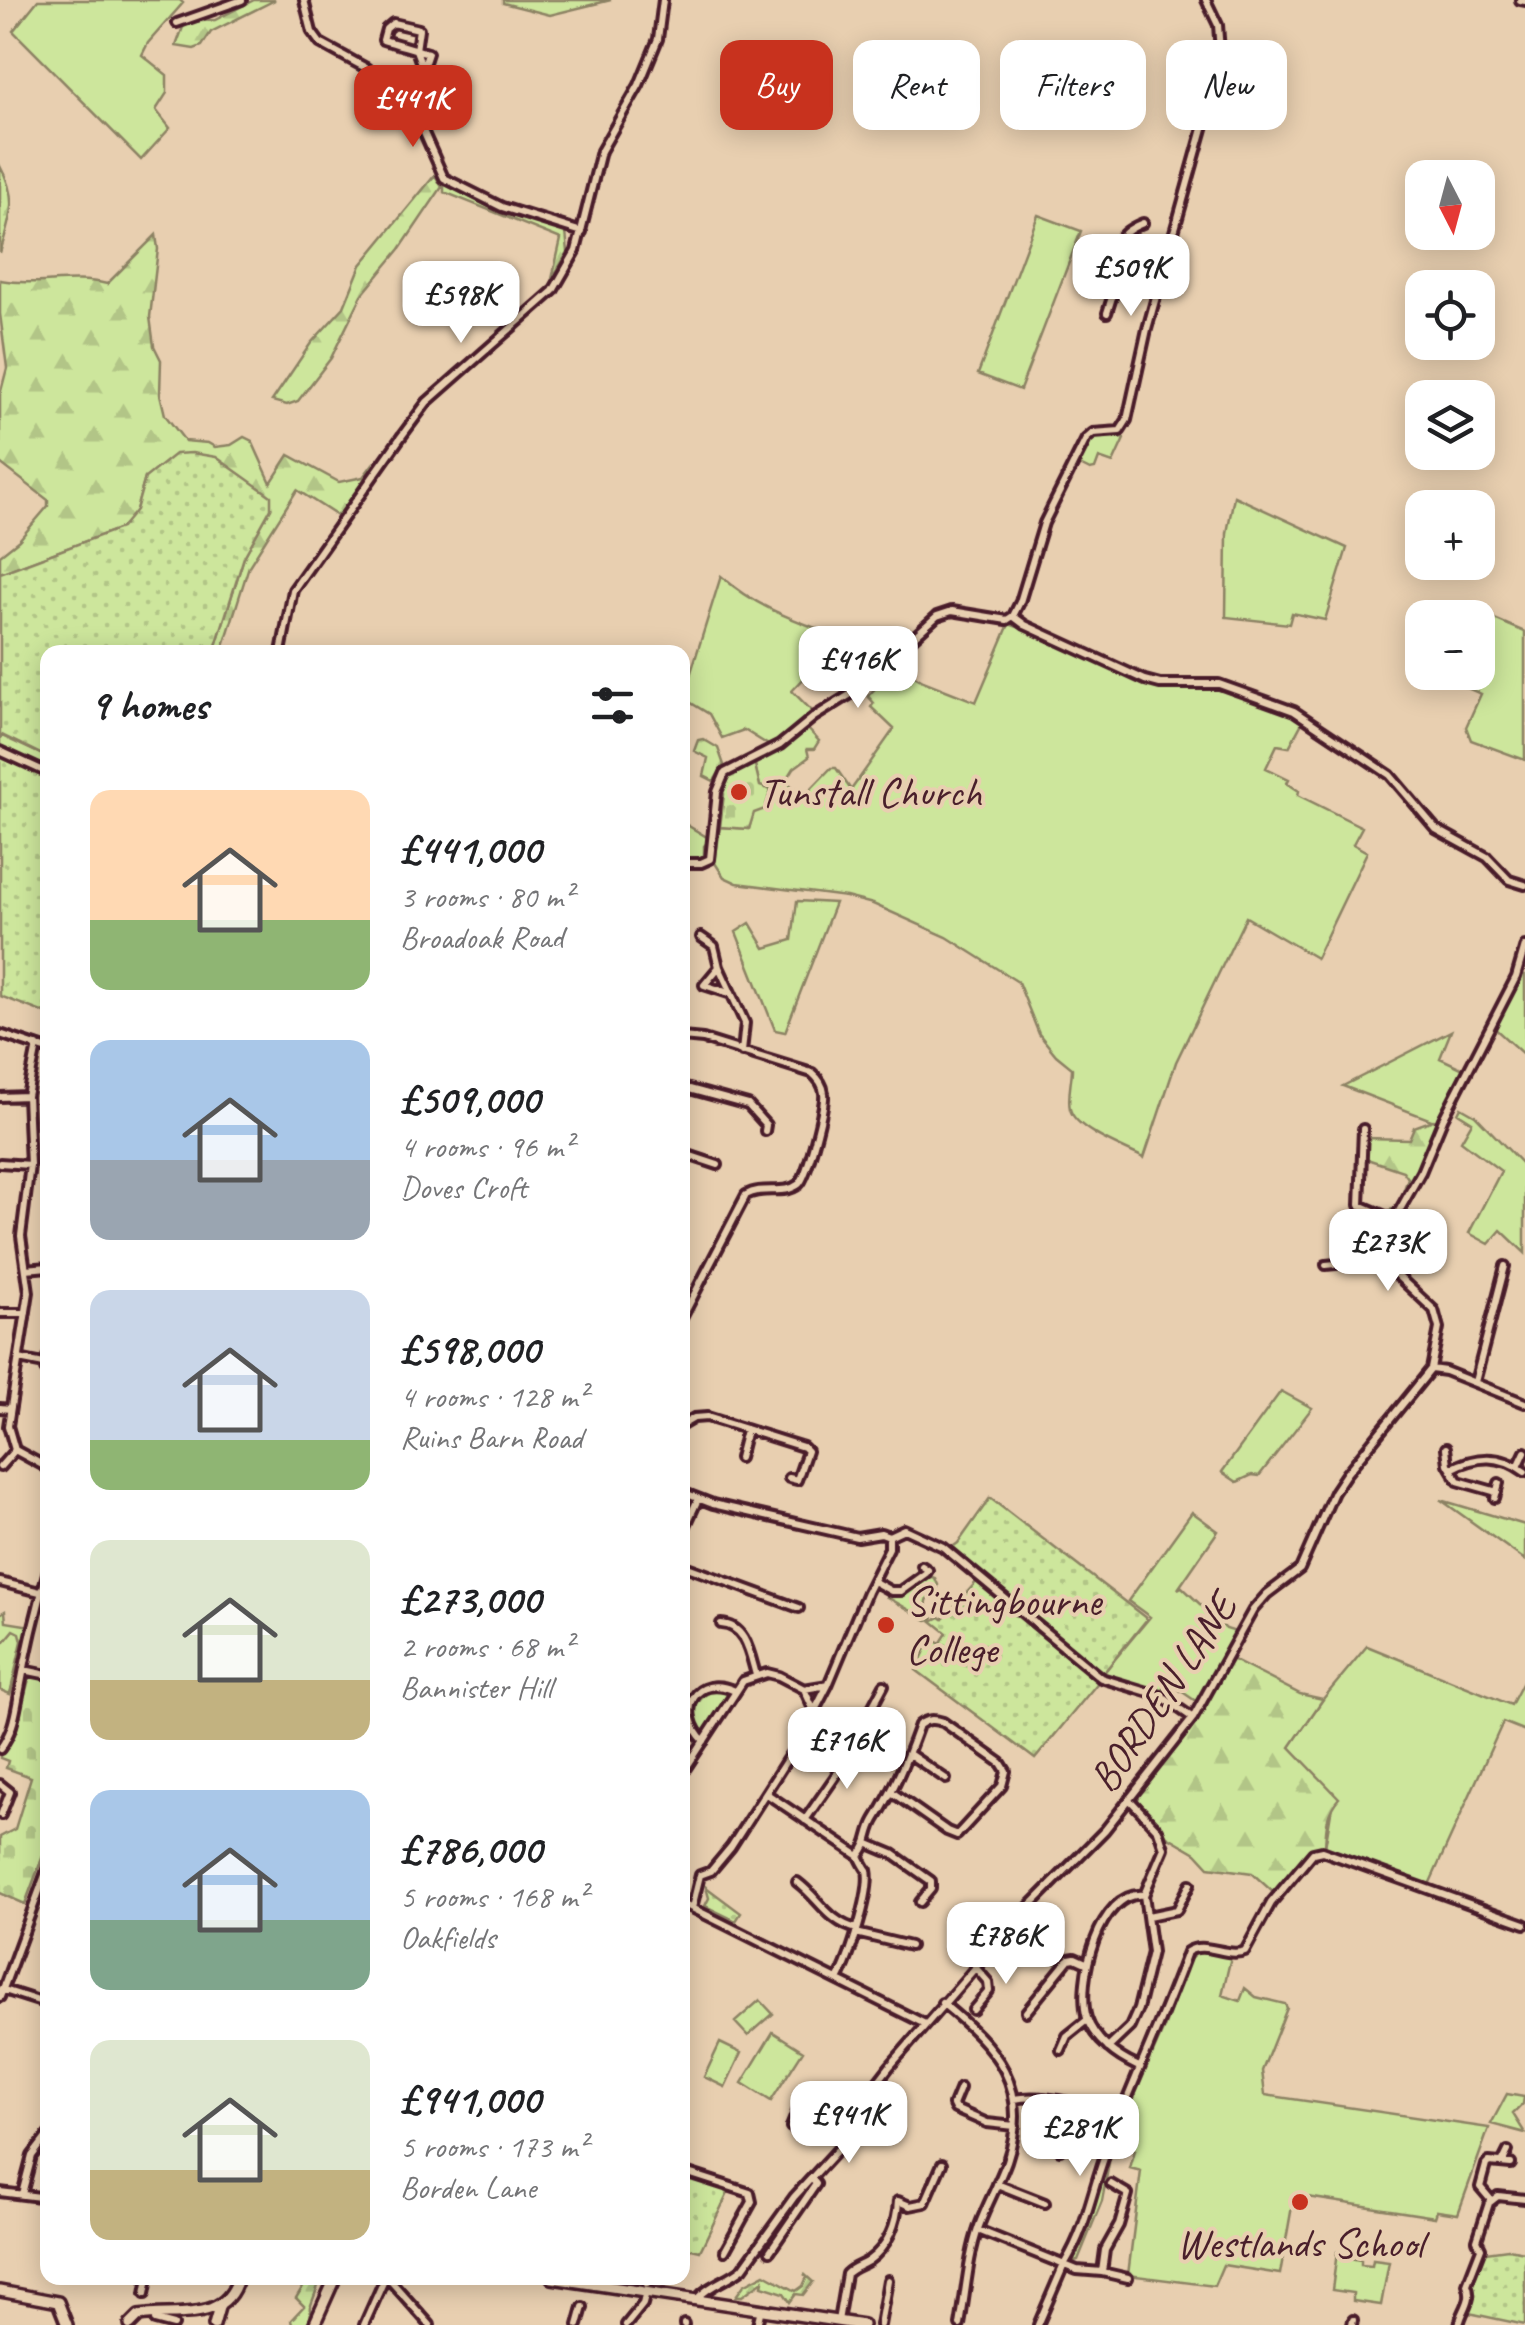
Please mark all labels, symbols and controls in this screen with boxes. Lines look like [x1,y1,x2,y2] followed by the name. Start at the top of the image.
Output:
[720,40,833,130] chip: Buy
[853,40,980,130] chip: Rent
[1000,40,1146,130] chip: Filters
[1166,40,1287,130] chip: New
[343,65,483,150] pin: £441K
[376,77,450,118] text: £441K
[1405,160,1495,250] north arrow
[1405,160,1495,690] map controls
[1061,234,1201,319] pin: £509K
[1095,246,1167,287] text: £509K
[391,261,531,346] pin: £598K
[1405,270,1495,360] button: locate
[425,273,497,314] text: £598K
[1405,380,1495,470] button: layers
[1405,490,1495,580] button: +
[1405,600,1495,690] button: −
[788,626,928,711] pin: £416K
[821,638,895,679] text: £416K
[585,678,640,733] icon: filters
[90,679,208,732] text: 9 homes
[759,766,983,819] place label: Tunstall Church
[728,781,750,803] marker: Tunstall Church
[400,823,541,876] text: £441,000
[170,830,290,950] icon: home
[400,876,573,917] text: 3 rooms · 80 m²
[400,917,563,958] text: Broadoak Road
[400,1073,539,1126] text: £509,000
[170,1080,290,1200] icon: home
[400,1126,573,1167] text: 4 rooms · 96 m²
[400,1167,527,1208] text: Doves Croft
[1318,1209,1458,1294] pin: £273K
[1351,1221,1425,1262] text: £273K
[400,1323,539,1376] text: £598,000
[170,1330,290,1450] icon: home
[400,1376,587,1417] text: 4 rooms · 128 m²
[400,1417,583,1458] text: Ruins Barn Road
[400,1573,540,1626] text: £273,000
[906,1575,1103,1676] place label: Sittingbourne College
[170,1580,290,1700] icon: home
[1077,1580,1251,1802] street label: BORDEN LANE
[875,1614,897,1636] marker: Sittingbourne College
[400,1626,573,1667] text: 2 rooms · 68 m²
[400,1667,552,1708] text: Bannister Hill
[777,1707,917,1792] pin: £716K
[810,1719,884,1760] text: £716K
[400,1823,541,1876] text: £786,000
[170,1830,290,1950] icon: home
[400,1876,587,1917] text: 5 rooms · 168 m²
[936,1902,1076,1987] pin: £786K
[969,1914,1043,1955] text: £786K
[400,1917,496,1958] text: Oakfields
[400,2073,540,2126] text: £941,000
[170,2080,290,2200] icon: home
[779,2081,919,2166] pin: £941K
[812,2093,886,2134] text: £941K
[1010,2094,1150,2179] pin: £281K
[1043,2106,1117,2147] text: £281K
[400,2126,587,2167] text: 5 rooms · 173 m²
[400,2167,536,2208] text: Borden Lane
[1289,2191,1311,2213] marker: Westlands School
[1177,2217,1430,2270] place label: Westlands School

